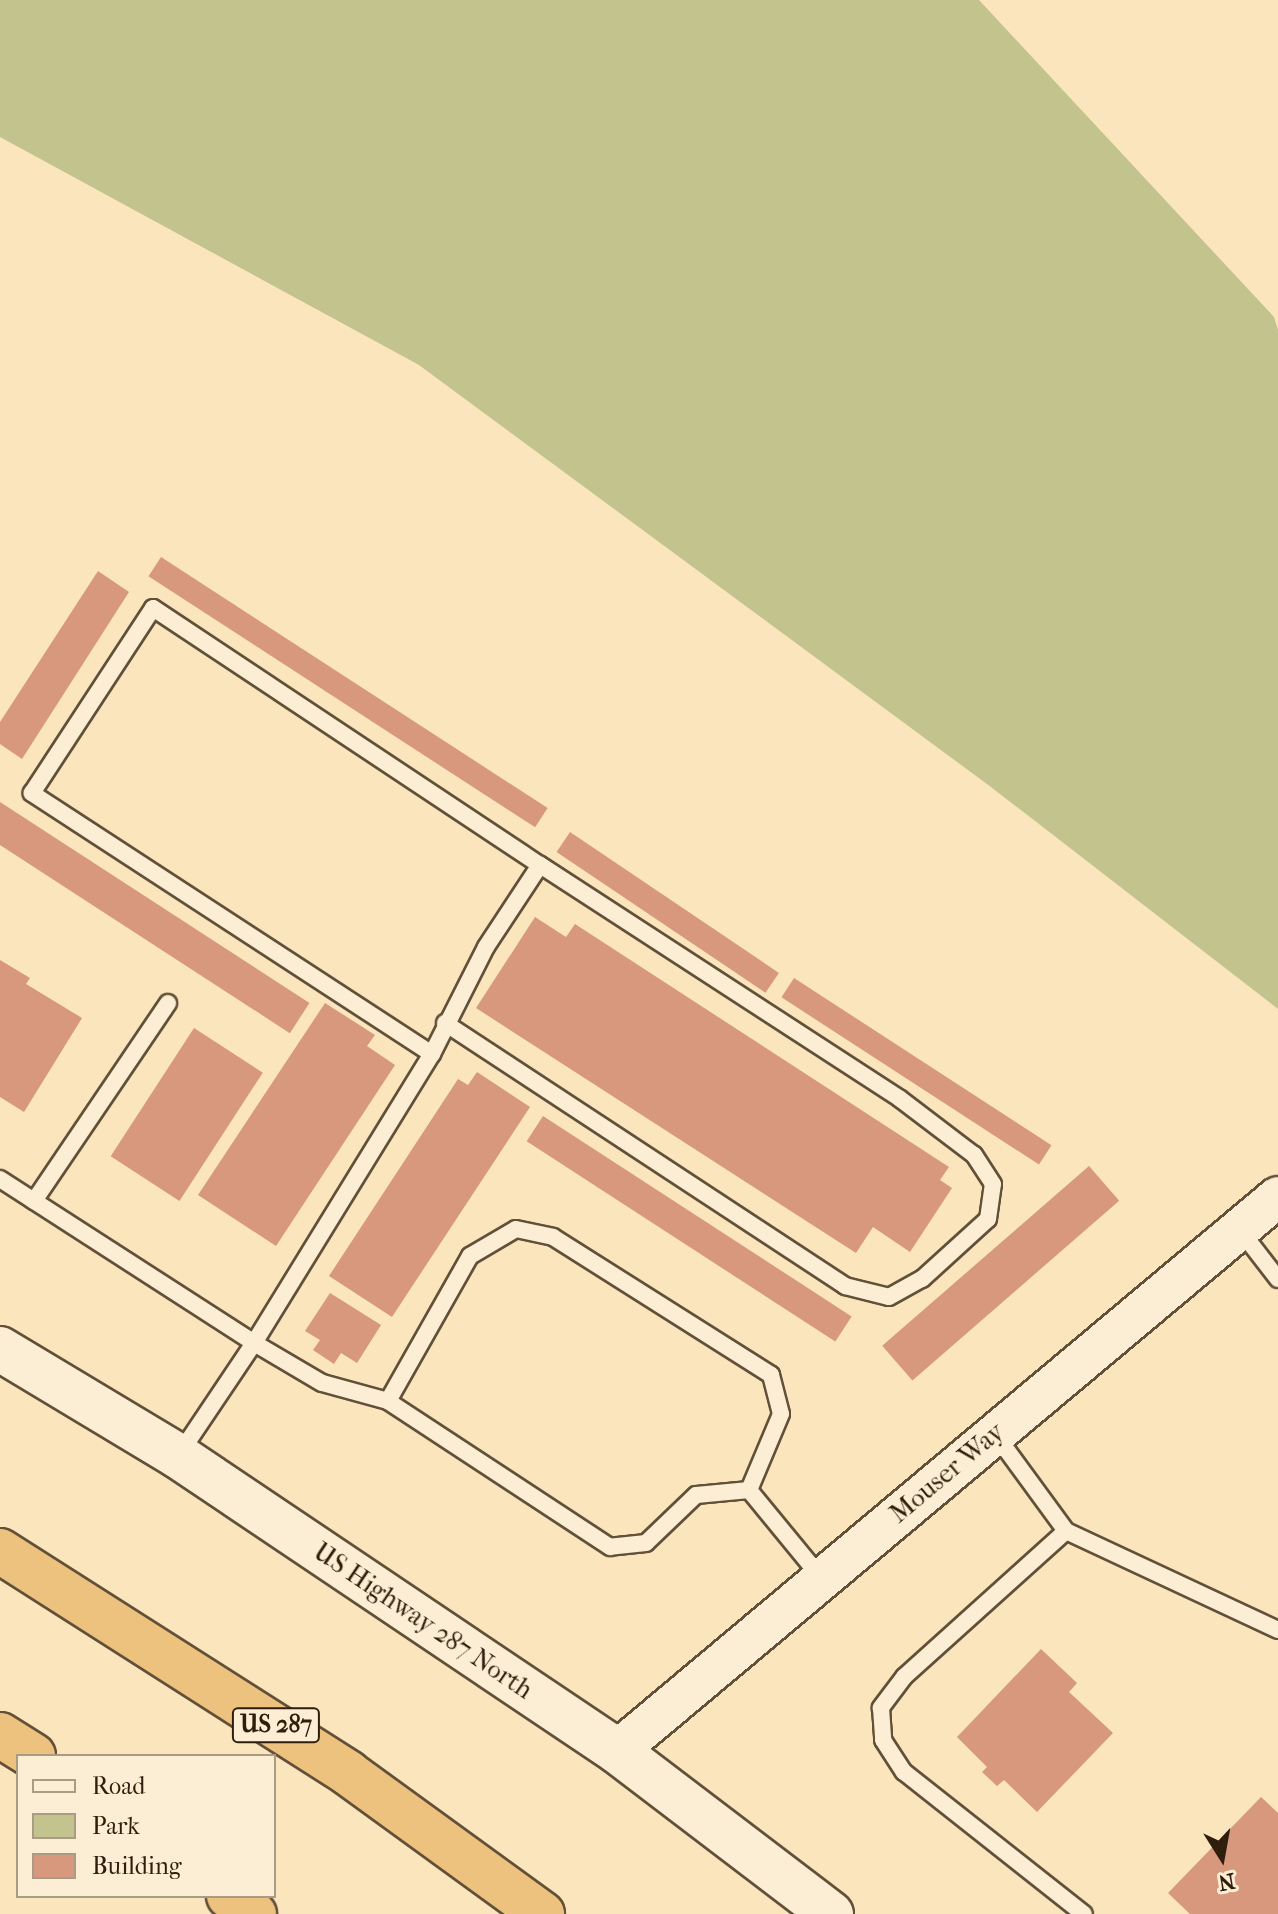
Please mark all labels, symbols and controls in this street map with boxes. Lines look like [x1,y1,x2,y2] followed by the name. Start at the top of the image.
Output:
[884,1416,1010,1530] street label: Mouser Way
[308,1536,538,1706] street label: US Highway 287 North
[230,1705,322,1745] road number: US 287
[16,1754,276,1898] legend
[92,1772,145,1800] text: Road
[92,1812,140,1840] text: Park
[1182,1818,1262,1898] north arrow
[92,1852,182,1880] text: Building
[1216,1867,1237,1896] text: N

